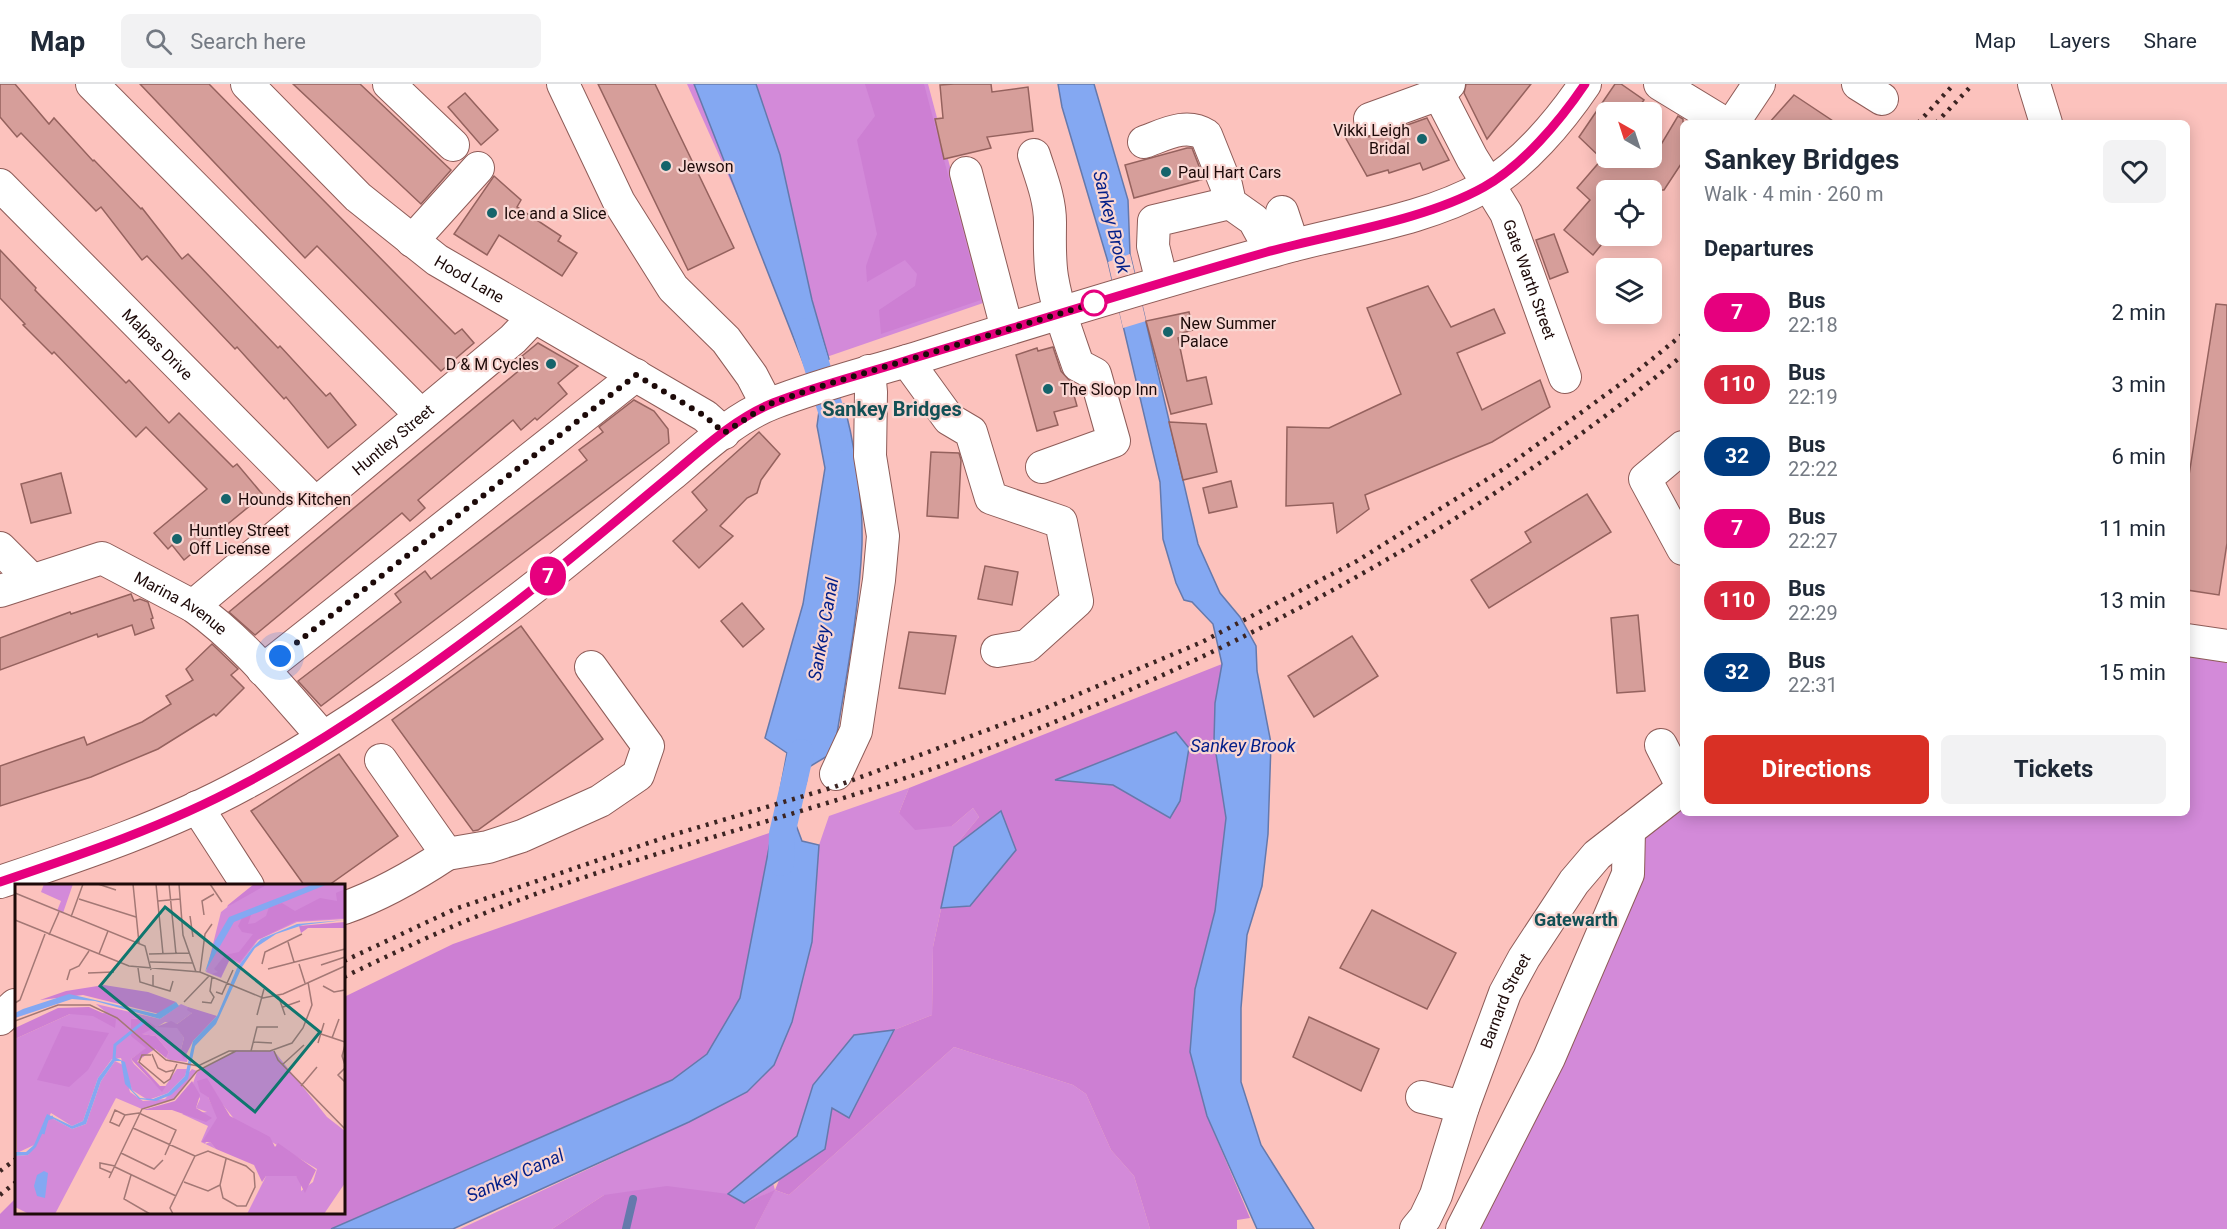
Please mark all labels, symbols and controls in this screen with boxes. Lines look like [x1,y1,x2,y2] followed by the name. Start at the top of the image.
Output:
[121,14,541,68] search box
[30,25,85,58] text: Map
[142,25,175,58] icon: search
[190,29,306,54] text: Search here
[1974,29,2016,53] text: Map
[2049,29,2110,53] text: Layers
[2143,29,2197,53] text: Share
[1596,102,1662,168] north arrow
[1596,102,1662,324] map controls
[1333,121,1410,158] place label: Vikki Leigh Bridal
[1415,132,1429,146] marker: Vikki Leigh Bridal
[2103,140,2166,203] button: heart
[1704,143,1899,176] text: Sankey Bridges
[678,157,734,176] place label: Jewson
[659,159,673,173] marker: Jewson
[1178,163,1281,182] place label: Paul Hart Cars
[1159,165,1173,179] marker: Paul Hart Cars
[1089,168,1135,277] water label: Sankey Brook
[1596,180,1662,246] button: locate
[1704,182,1883,206] text: Walk · 4 min · 260 m
[504,204,607,223] place label: Ice and a Slice
[485,206,499,220] marker: Ice and a Slice
[1500,217,1560,342] street label: Gate Warth Street
[1704,236,1814,261] text: Departures
[431,251,508,307] street label: Hood Lane
[1596,258,1662,324] button: layers
[1788,288,1826,313] text: Bus
[1081,290,1107,316] unlabelled marker
[1731,300,1743,324] text: 7
[2111,300,2166,325] text: 2 min
[118,305,197,384] street label: Malpas Drive
[1788,313,1838,337] text: 22:18
[1180,314,1277,351] place label: New Summer Palace
[1161,325,1175,339] marker: New Summer Palace
[446,355,539,374] place label: D & M Cycles
[544,357,558,371] marker: D & M Cycles
[1788,360,1826,385] text: Bus
[1719,372,1755,396] text: 110
[2111,372,2166,397] text: 3 min
[1060,380,1157,399] place label: The Sloop Inn
[1041,382,1055,396] marker: The Sloop Inn
[1788,385,1838,409] text: 22:19
[822,397,962,421] district label: Sankey Bridges
[348,400,437,479] street label: Huntley Street
[1788,432,1826,457] text: Bus
[1725,444,1749,468] text: 32
[2111,444,2166,469] text: 6 min
[1788,457,1838,481] text: 22:22
[238,490,351,509] place label: Hounds Kitchen
[219,492,233,506] marker: Hounds Kitchen
[1788,504,1826,529] text: Bus
[1731,516,1743,540] text: 7
[2099,516,2166,541] text: 11 min
[189,521,289,558] place label: Huntley Street Off License
[1788,529,1838,553] text: 22:27
[170,532,184,546] marker: Huntley Street Off License
[528,556,568,596] line badge: 7
[542,564,554,588] text: 7
[131,567,231,639] street label: Marina Avenue
[804,575,843,682] water label: Sankey Canal
[1788,576,1826,601] text: Bus
[1719,588,1755,612] text: 110
[2099,588,2166,613] text: 13 min
[1788,601,1838,625] text: 22:29
[265,641,295,671] your location
[1788,648,1826,673] text: Bus
[1725,660,1749,684] text: 32
[2099,660,2166,685] text: 15 min
[1788,673,1838,697] text: 22:31
[1190,735,1297,756] water label: Sankey Brook
[1704,735,1929,804] button: Directions
[1941,735,2166,804] button: Tickets
[15,884,345,1214] inset map
[1534,909,1618,930] district label: Gatewarth
[1476,949,1534,1051] street label: Barnard Street
[463,1144,568,1206] water label: Sankey Canal

